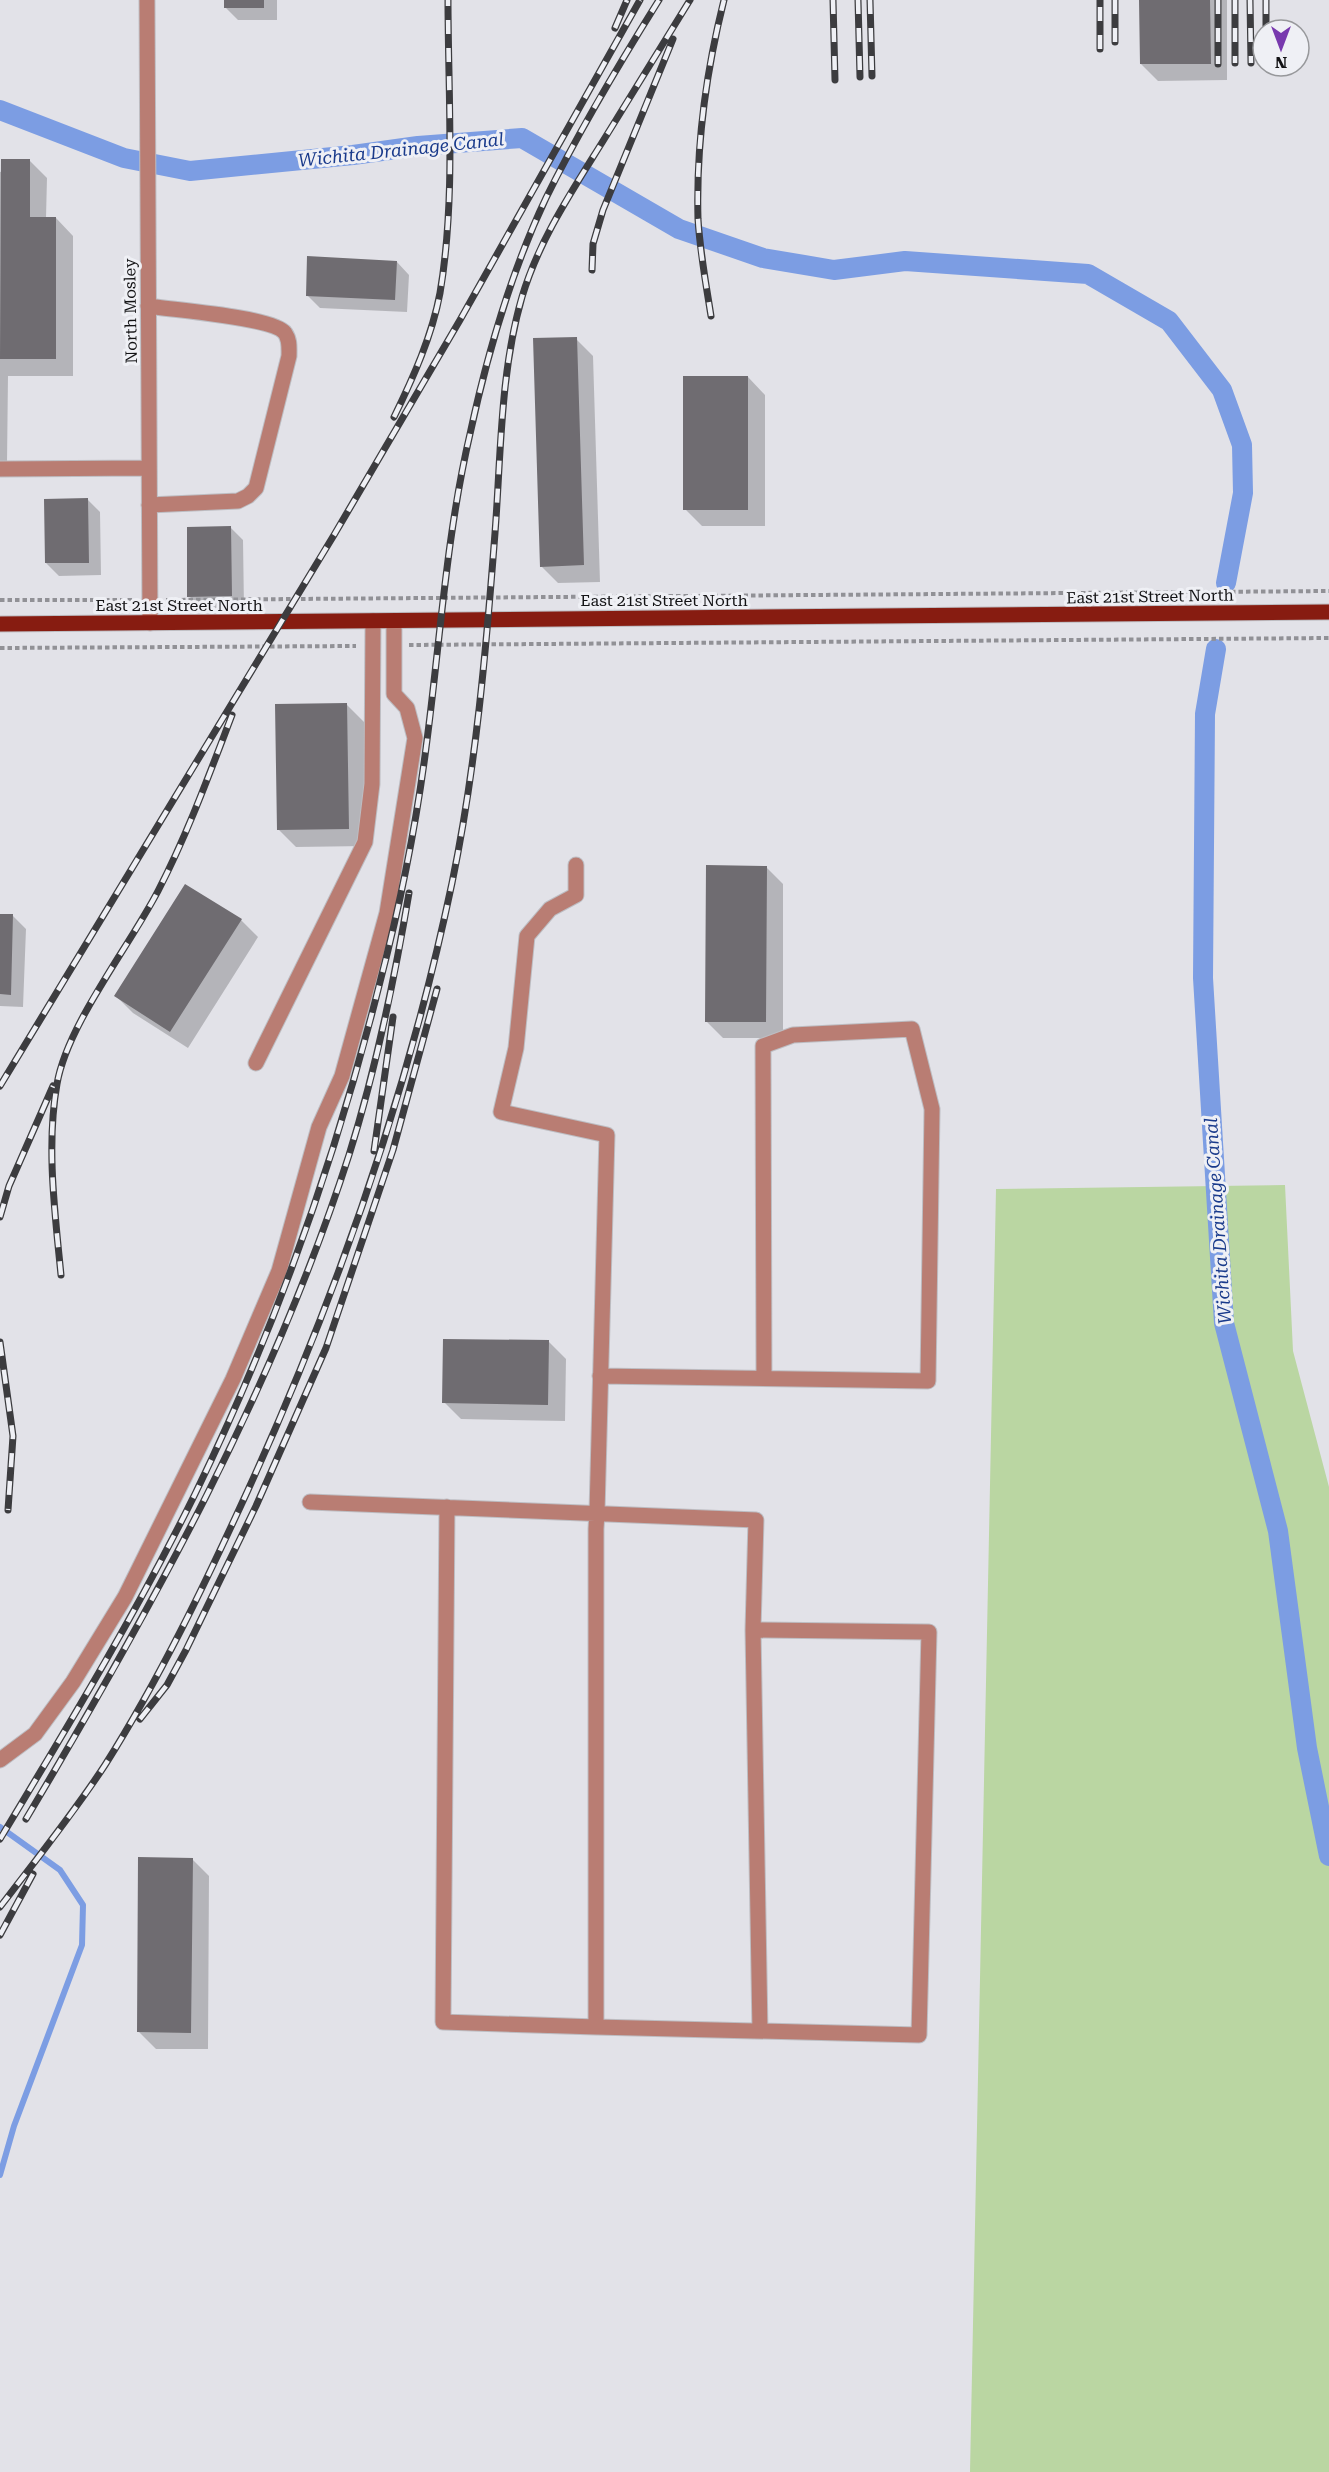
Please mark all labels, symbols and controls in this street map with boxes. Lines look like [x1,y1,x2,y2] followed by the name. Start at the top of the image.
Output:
[1251,18,1311,78] north arrow
[1275,53,1287,72] text: N
[297,128,505,171] water label: Wichita Drainage Canal
[120,258,141,364] street label: North Mosley
[1066,586,1234,607] street label: East 21st Street North
[580,591,748,610] street label: East 21st Street North
[95,596,263,615] street label: East 21st Street North
[1200,1117,1235,1325] water label: Wichita Drainage Canal

